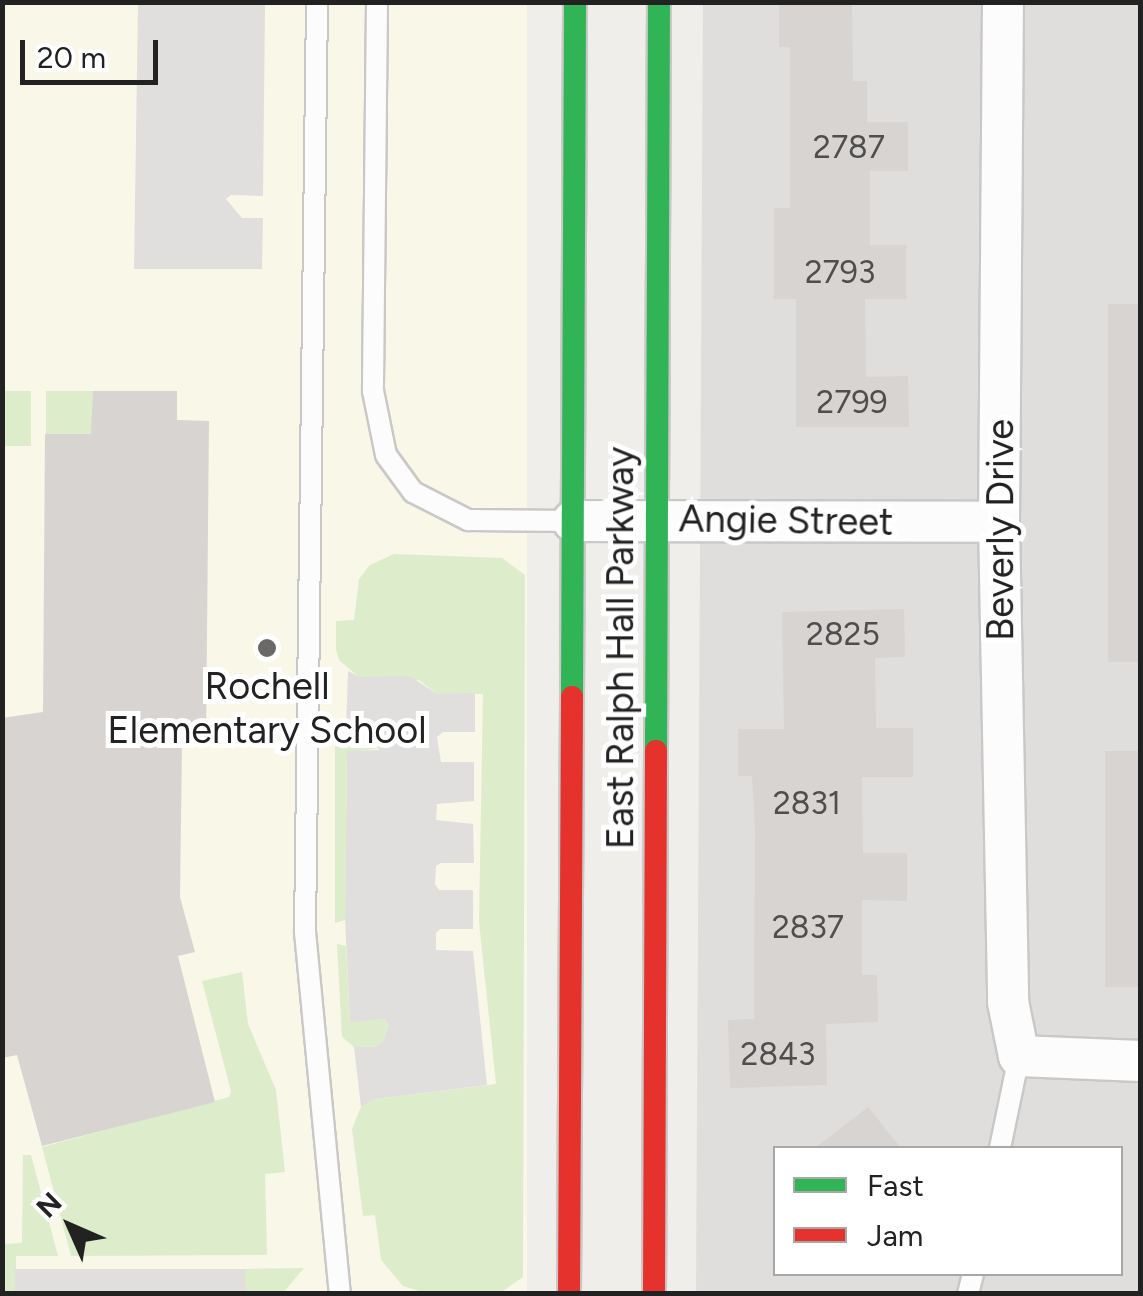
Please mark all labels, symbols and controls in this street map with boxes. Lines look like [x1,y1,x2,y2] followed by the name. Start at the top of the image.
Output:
[25,20,162,82] scale bar
[37,39,106,76] text: 20 m
[813,128,885,166] house number: 2787
[805,253,875,291] house number: 2793
[816,383,888,421] house number: 2799
[978,419,1024,641] street label: Beverly Drive
[598,447,644,849] street label: East Ralph Hall Parkway
[678,496,894,546] street label: Angie Street
[806,615,880,653] house number: 2825
[256,637,278,659] marker: Rochell Elementary School
[107,664,427,754] place label: Rochell Elementary School
[773,784,841,822] house number: 2831
[772,908,844,946] house number: 2837
[741,1035,815,1073] house number: 2843
[773,1146,1123,1276] legend
[867,1167,924,1204] text: Fast
[20,1176,120,1276] north arrow
[29,1185,68,1224] text: N
[867,1217,923,1254] text: Jam

